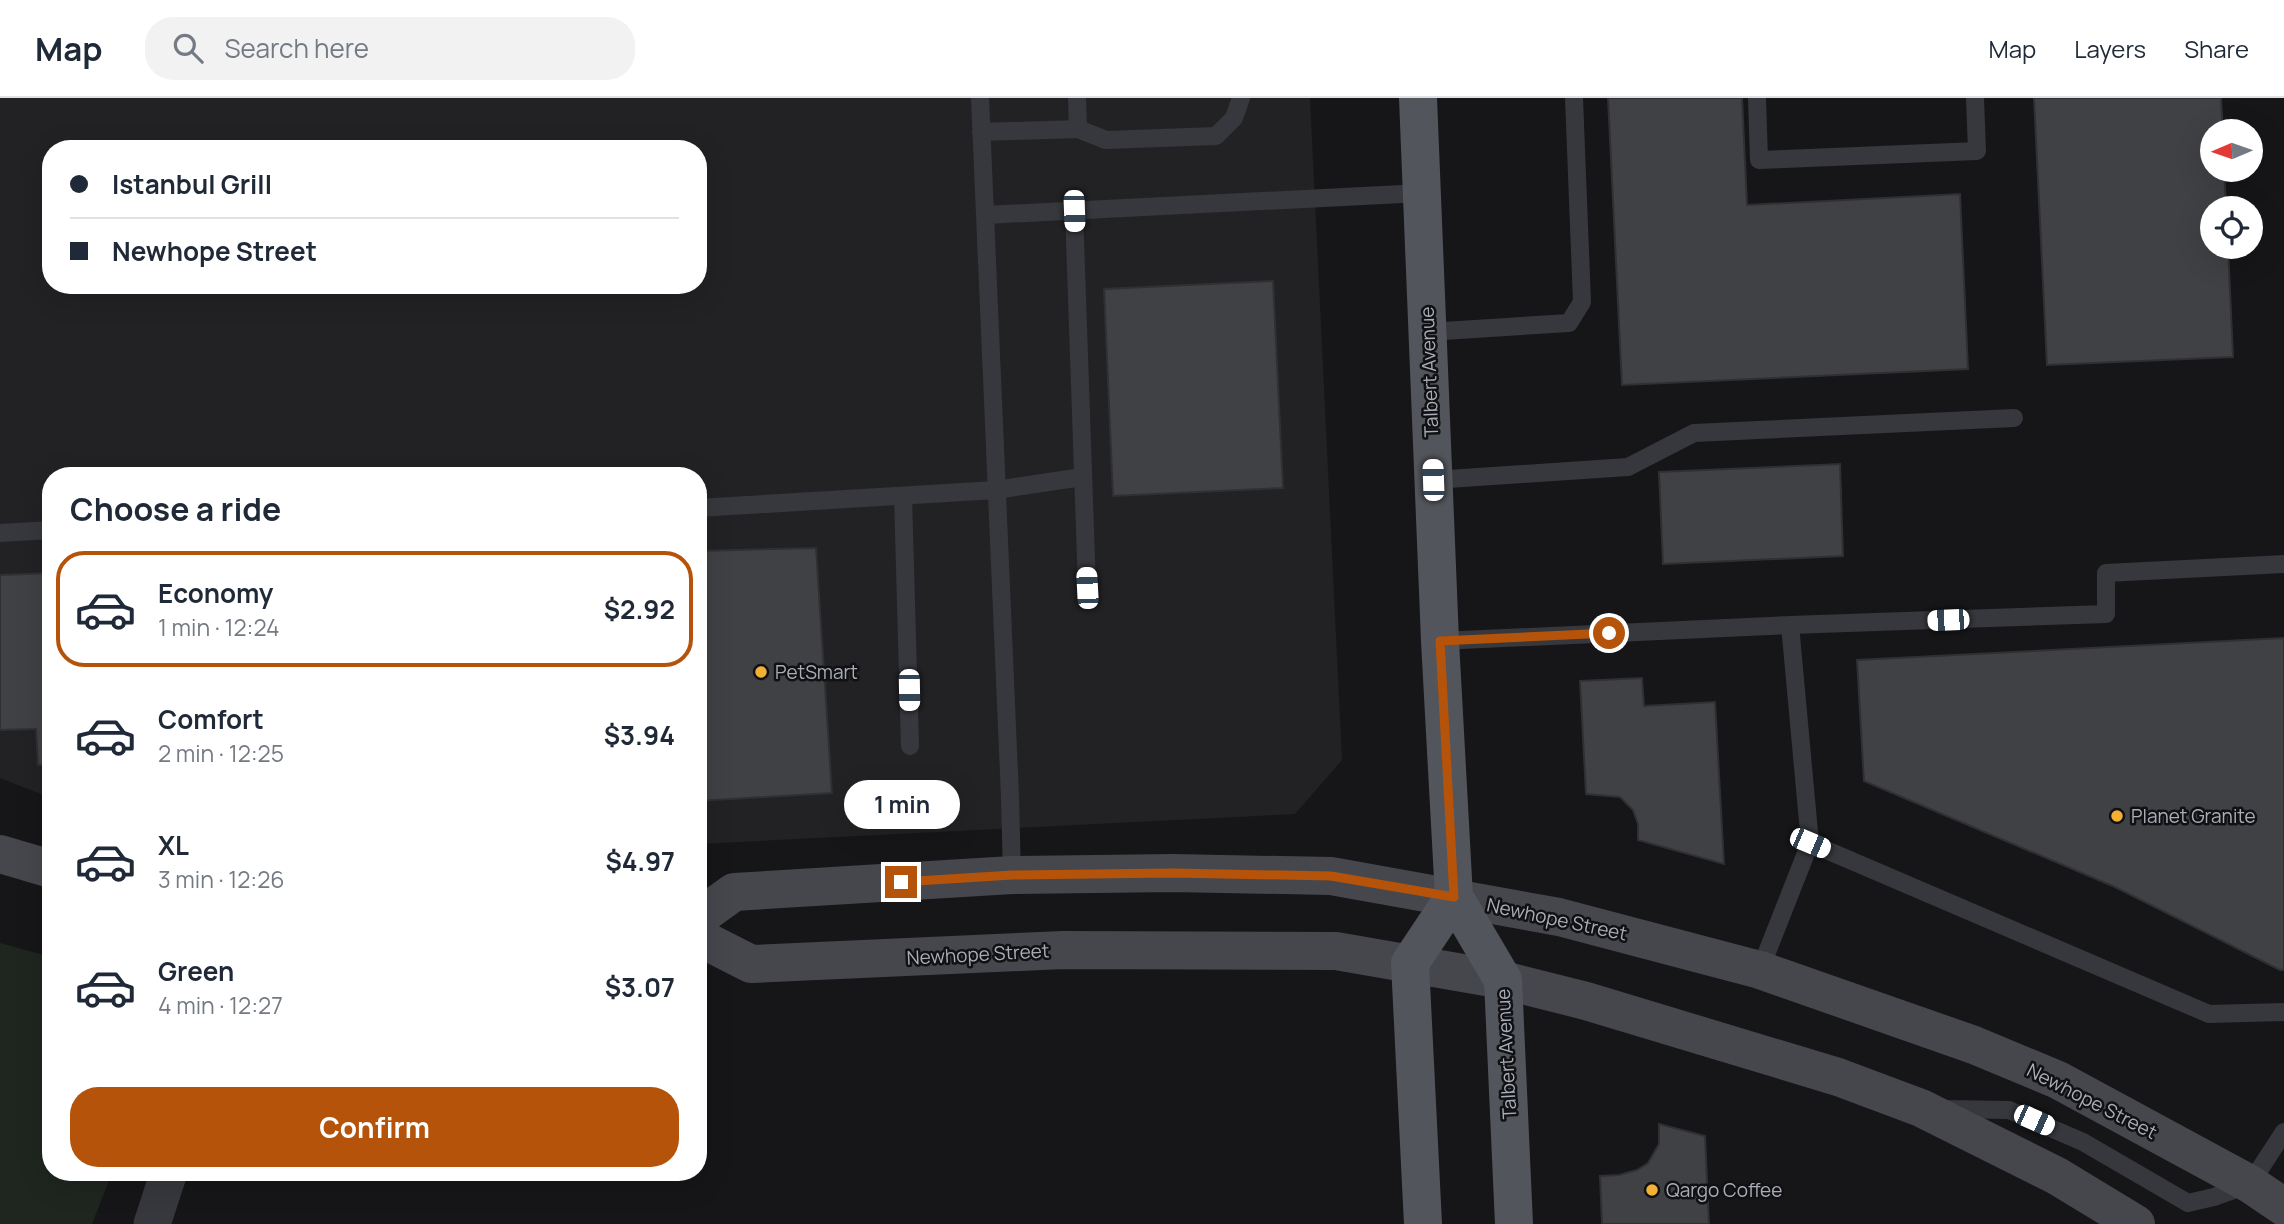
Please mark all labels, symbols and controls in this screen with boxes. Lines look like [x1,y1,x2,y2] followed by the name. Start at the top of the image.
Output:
[145,17,635,80] search box
[35,26,103,71] text: Map
[169,29,207,67] icon: search
[225,30,369,66] text: Search here
[1989,32,2036,65] text: Map
[2074,32,2146,65] text: Layers
[2184,32,2249,65] text: Share
[2200,119,2263,182] north arrow
[2200,119,2263,259] map controls
[112,166,272,202] text: Istanbul Grill
[1063,190,1086,232] car
[2200,196,2263,259] button: locate
[112,233,317,269] text: Newhope Street
[1414,306,1444,438] street label: Talbert Avenue
[1422,459,1445,501] car
[70,487,281,531] text: Choose a ride
[1076,566,1099,610] car
[158,575,273,611] text: Economy
[74,578,137,641] icon: car
[604,591,675,627] text: $2.92
[1927,609,1970,631] car
[158,611,280,643] text: 1 min · 12:24
[1593,617,1625,649] route start
[775,659,858,685] place label: PetSmart
[753,664,769,680] marker: PetSmart
[899,669,920,711] car
[158,701,264,737] text: Comfort
[74,704,137,767] icon: car
[604,717,675,753] text: $3.94
[158,737,284,769] text: 2 min · 12:25
[843,780,959,830] callout: 1 min
[874,788,930,820] text: 1 min
[2131,803,2256,829] place label: Planet Granite
[2109,808,2125,824] marker: Planet Granite
[1787,825,1834,861] car
[158,827,189,863] text: XL
[74,830,137,893] icon: car
[606,843,675,879] text: $4.97
[158,863,285,895] text: 3 min · 12:26
[885,866,917,898] route end
[1484,891,1630,947] street label: Newhope Street
[906,937,1050,971] street label: Newhope Street
[158,953,234,989] text: Green
[74,956,137,1019] icon: car
[605,969,675,1005] text: $3.07
[1490,988,1522,1120] street label: Talbert Avenue
[158,989,283,1021] text: 4 min · 12:27
[2022,1057,2162,1145] street label: Newhope Street
[70,1087,679,1167] button: Confirm
[2011,1102,2058,1138] car
[1666,1177,1782,1203] place label: Qargo Coffee
[1644,1182,1660,1198] marker: Qargo Coffee

